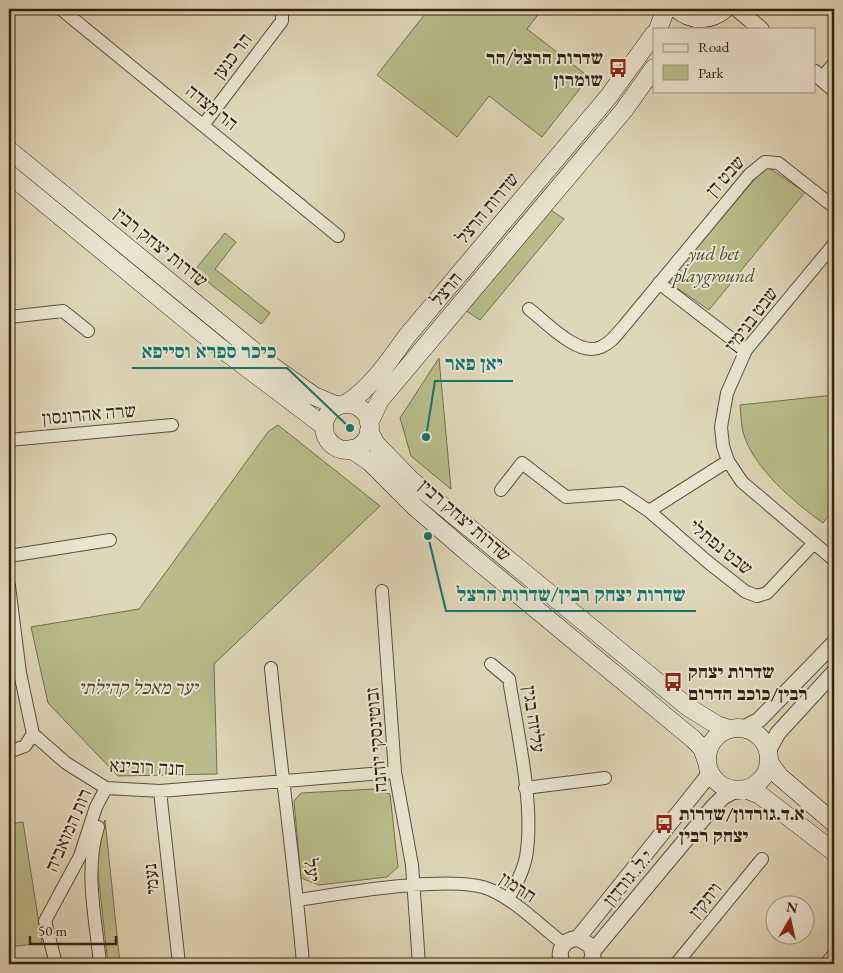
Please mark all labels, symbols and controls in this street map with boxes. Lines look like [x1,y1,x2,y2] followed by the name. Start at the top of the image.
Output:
[206,28,258,84] street label: הר כנען
[653,28,816,92] legend
[698,37,730,56] text: Road
[486,45,603,92] place label: שדרות הרצל/הר שומרון
[607,57,629,79] bus stop icon: שדרות הרצל/הר שומרון
[698,63,725,82] text: Park
[181,78,243,136] street label: הר מצדה
[700,150,750,202] street label: שבט דן
[450,167,524,249] street label: שדרות הרצל
[109,201,213,293] street label: שדרות יצחק רבין
[670,241,755,288] park label: yud bet playground
[424,267,468,311] street label: הרצל
[718,281,784,357] street label: שבט בנימין
[132,333,287,368] callout: כיכר ספרא וסייפא
[142,338,276,364] text: כיכר ספרא וסייפא
[435,346,513,381] callout: יאן פאר
[445,350,503,376] text: יאן פאר
[41,397,137,431] street label: שרה אהרונסון
[414,473,516,567] street label: שדרות יצחק רבין
[684,513,758,581] street label: שבט נפתלי
[446,576,696,611] callout: שדרות יצחק רבין/שדרות הרצל
[456,581,686,607] text: שדרות יצחק רבין/שדרות הרצל
[688,659,808,706] place label: שדרות יצחק רבין/כוכב הדרום
[662,671,684,693] bus stop icon: שדרות יצחק רבין/כוכב הדרום
[78,675,199,700] park label: יער מאכל קהילתי
[517,684,551,754] street label: עליזה בגין
[359,686,393,794] street label: זבוטינסקי יוהנה
[109,753,185,781] street label: חנה רובינא
[39,784,97,876] street label: רות המואביה
[679,801,805,848] place label: א.ד.גורדון/שדרות יצחק רבין
[653,813,675,835] bus stop icon: א.ד.גורדון/שדרות יצחק רבין
[597,845,659,911] street label: י.ל. גורדון
[298,857,326,883] street label: יעל
[137,862,165,896] street label: נעמי
[495,866,541,908] street label: חרמון
[683,877,727,923] street label: ויתקין
[766,896,816,946] north arrow
[785,897,800,917] text: N
[30,913,116,945] scale bar
[38,921,67,940] text: 50 m

